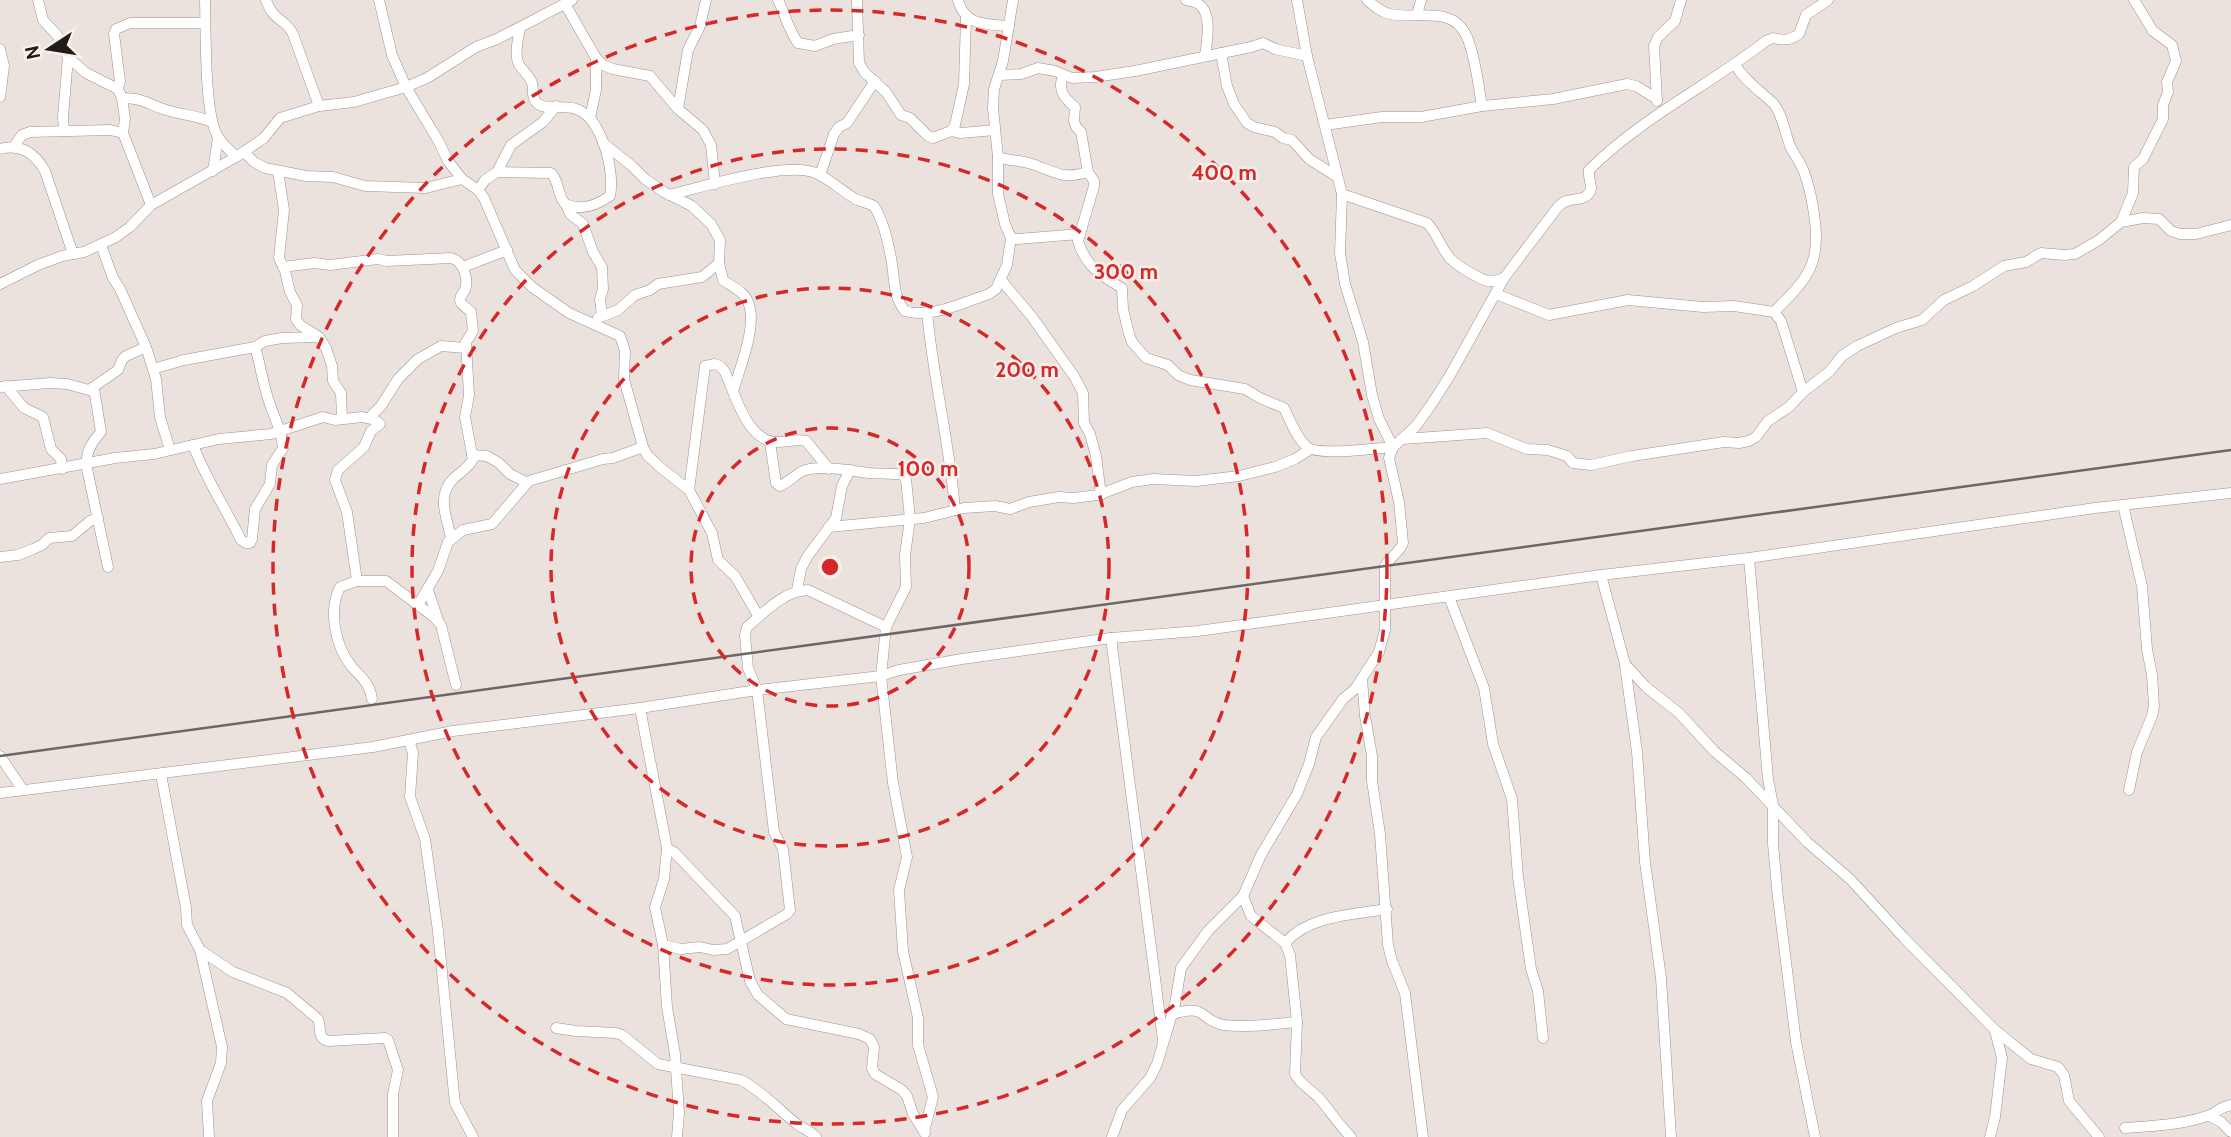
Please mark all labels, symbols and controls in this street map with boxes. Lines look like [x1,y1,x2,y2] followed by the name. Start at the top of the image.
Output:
[14,14,84,84] north arrow
[20,43,46,61] text: N
[1191,160,1257,185] text: 400 m
[1094,259,1158,284] text: 300 m
[995,357,1059,382] text: 200 m
[898,456,958,481] text: 100 m
[818,555,842,579] centre of rings

